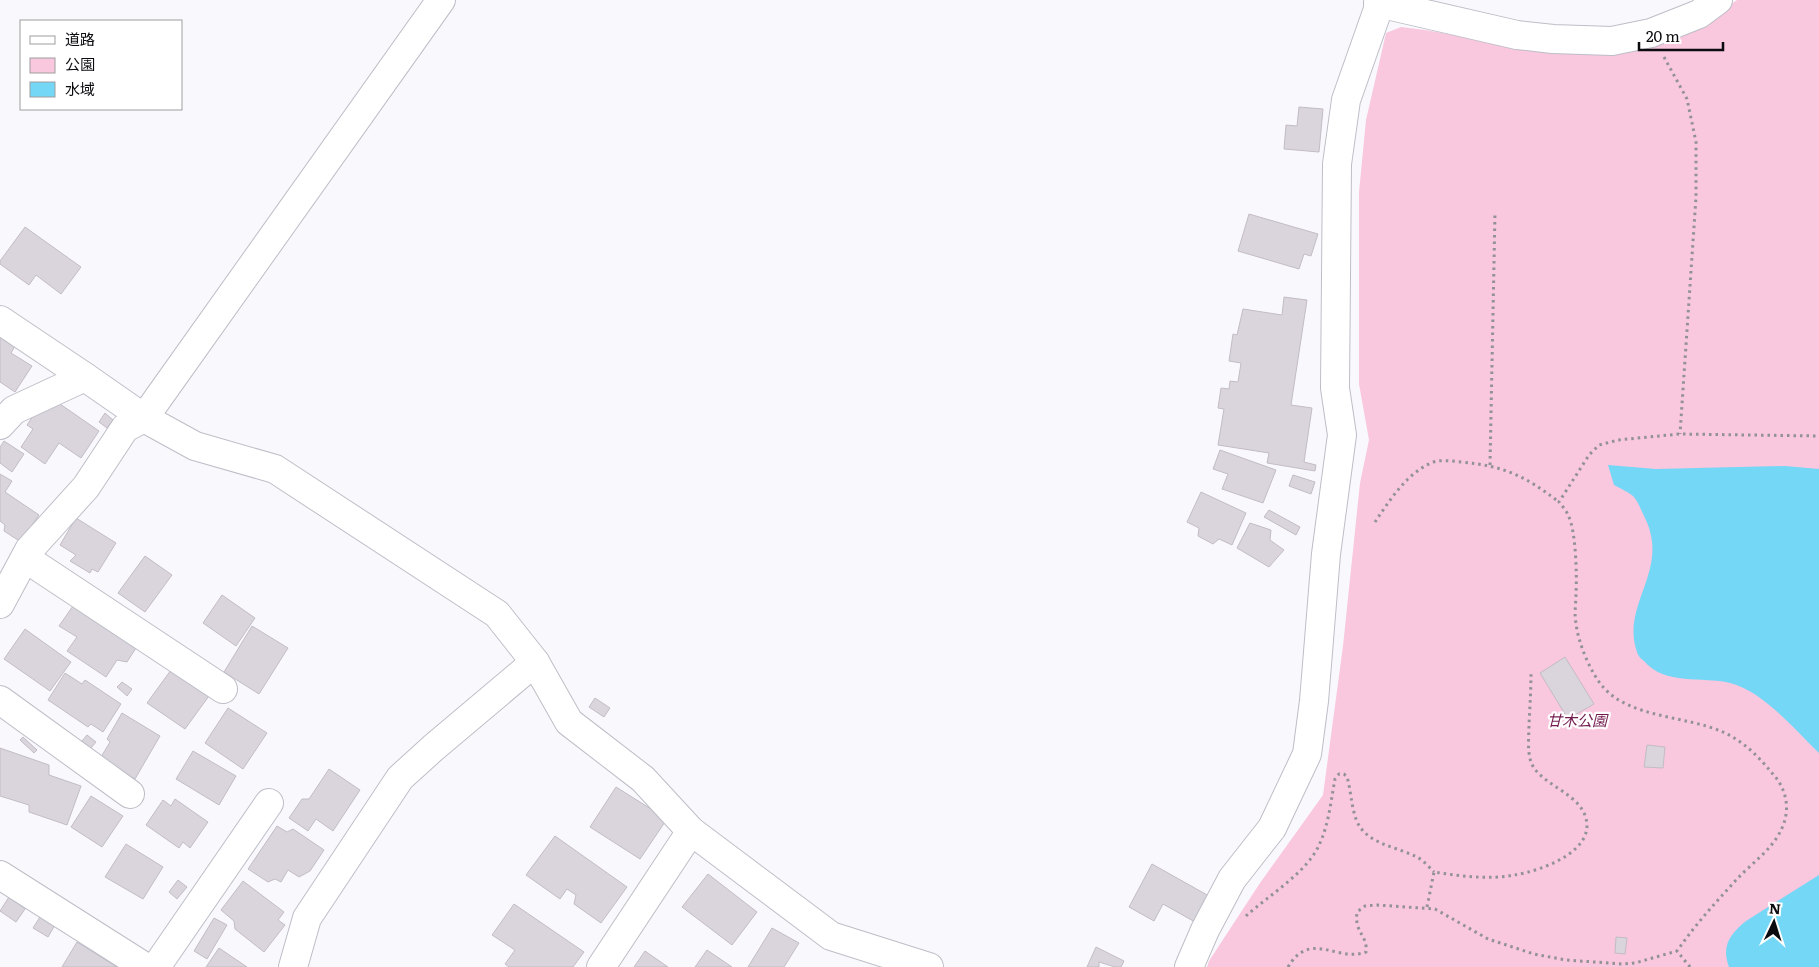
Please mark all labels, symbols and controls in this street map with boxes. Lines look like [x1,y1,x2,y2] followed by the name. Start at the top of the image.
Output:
[20,20,182,110] legend
[1639,20,1723,52] scale bar
[1646,24,1680,47] text: 20 m
[65,27,95,50] text: 道路
[65,52,95,75] text: 公園
[65,77,95,100] text: 水域
[1547,708,1609,731] park label: 甘木公園
[1749,897,1799,947] north arrow
[1768,898,1782,918] text: N

